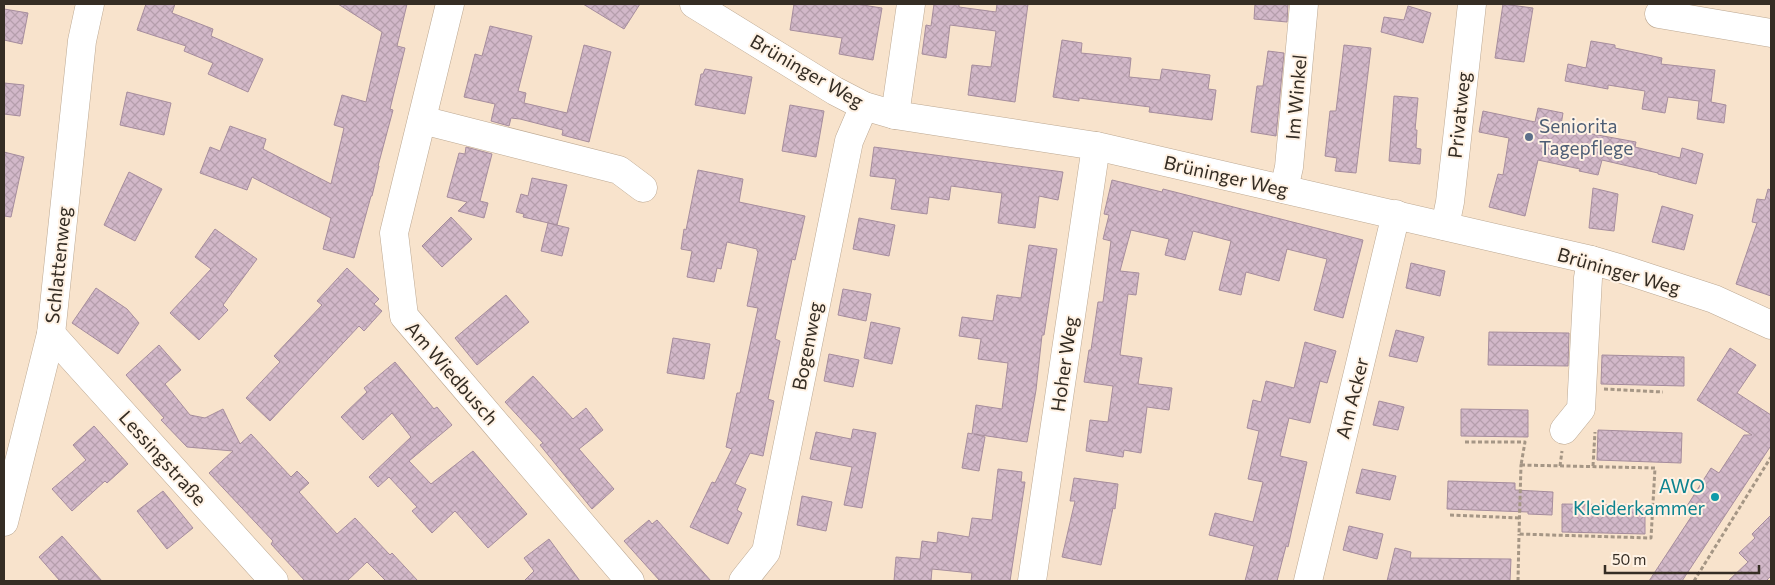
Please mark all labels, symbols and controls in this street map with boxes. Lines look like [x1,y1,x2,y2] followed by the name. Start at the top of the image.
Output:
[747,29,868,112] street label: Brüninger Weg
[1280,53,1311,140] street label: Im Winkel
[1443,71,1474,159] street label: Privatweg
[1539,114,1633,159] place label: Seniorita Tagepflege
[1523,131,1535,143] marker: Seniorita Tagepflege
[1162,150,1291,201] street label: Brüninger Weg
[40,205,75,325] street label: Schlattenweg
[1555,242,1683,299] street label: Brüninger Weg
[787,300,826,392] street label: Bogenweg
[1045,315,1082,413] street label: Hoher Weg
[401,316,503,429] street label: Am Wiedbusch
[1330,354,1373,441] street label: Am Acker
[115,406,212,510] street label: Lessingstraße
[1573,474,1705,519] place label: AWO Kleiderkammer
[1709,491,1721,503] marker: AWO Kleiderkammer
[1605,542,1759,574] scale bar
[1612,550,1646,568] text: 50 m

